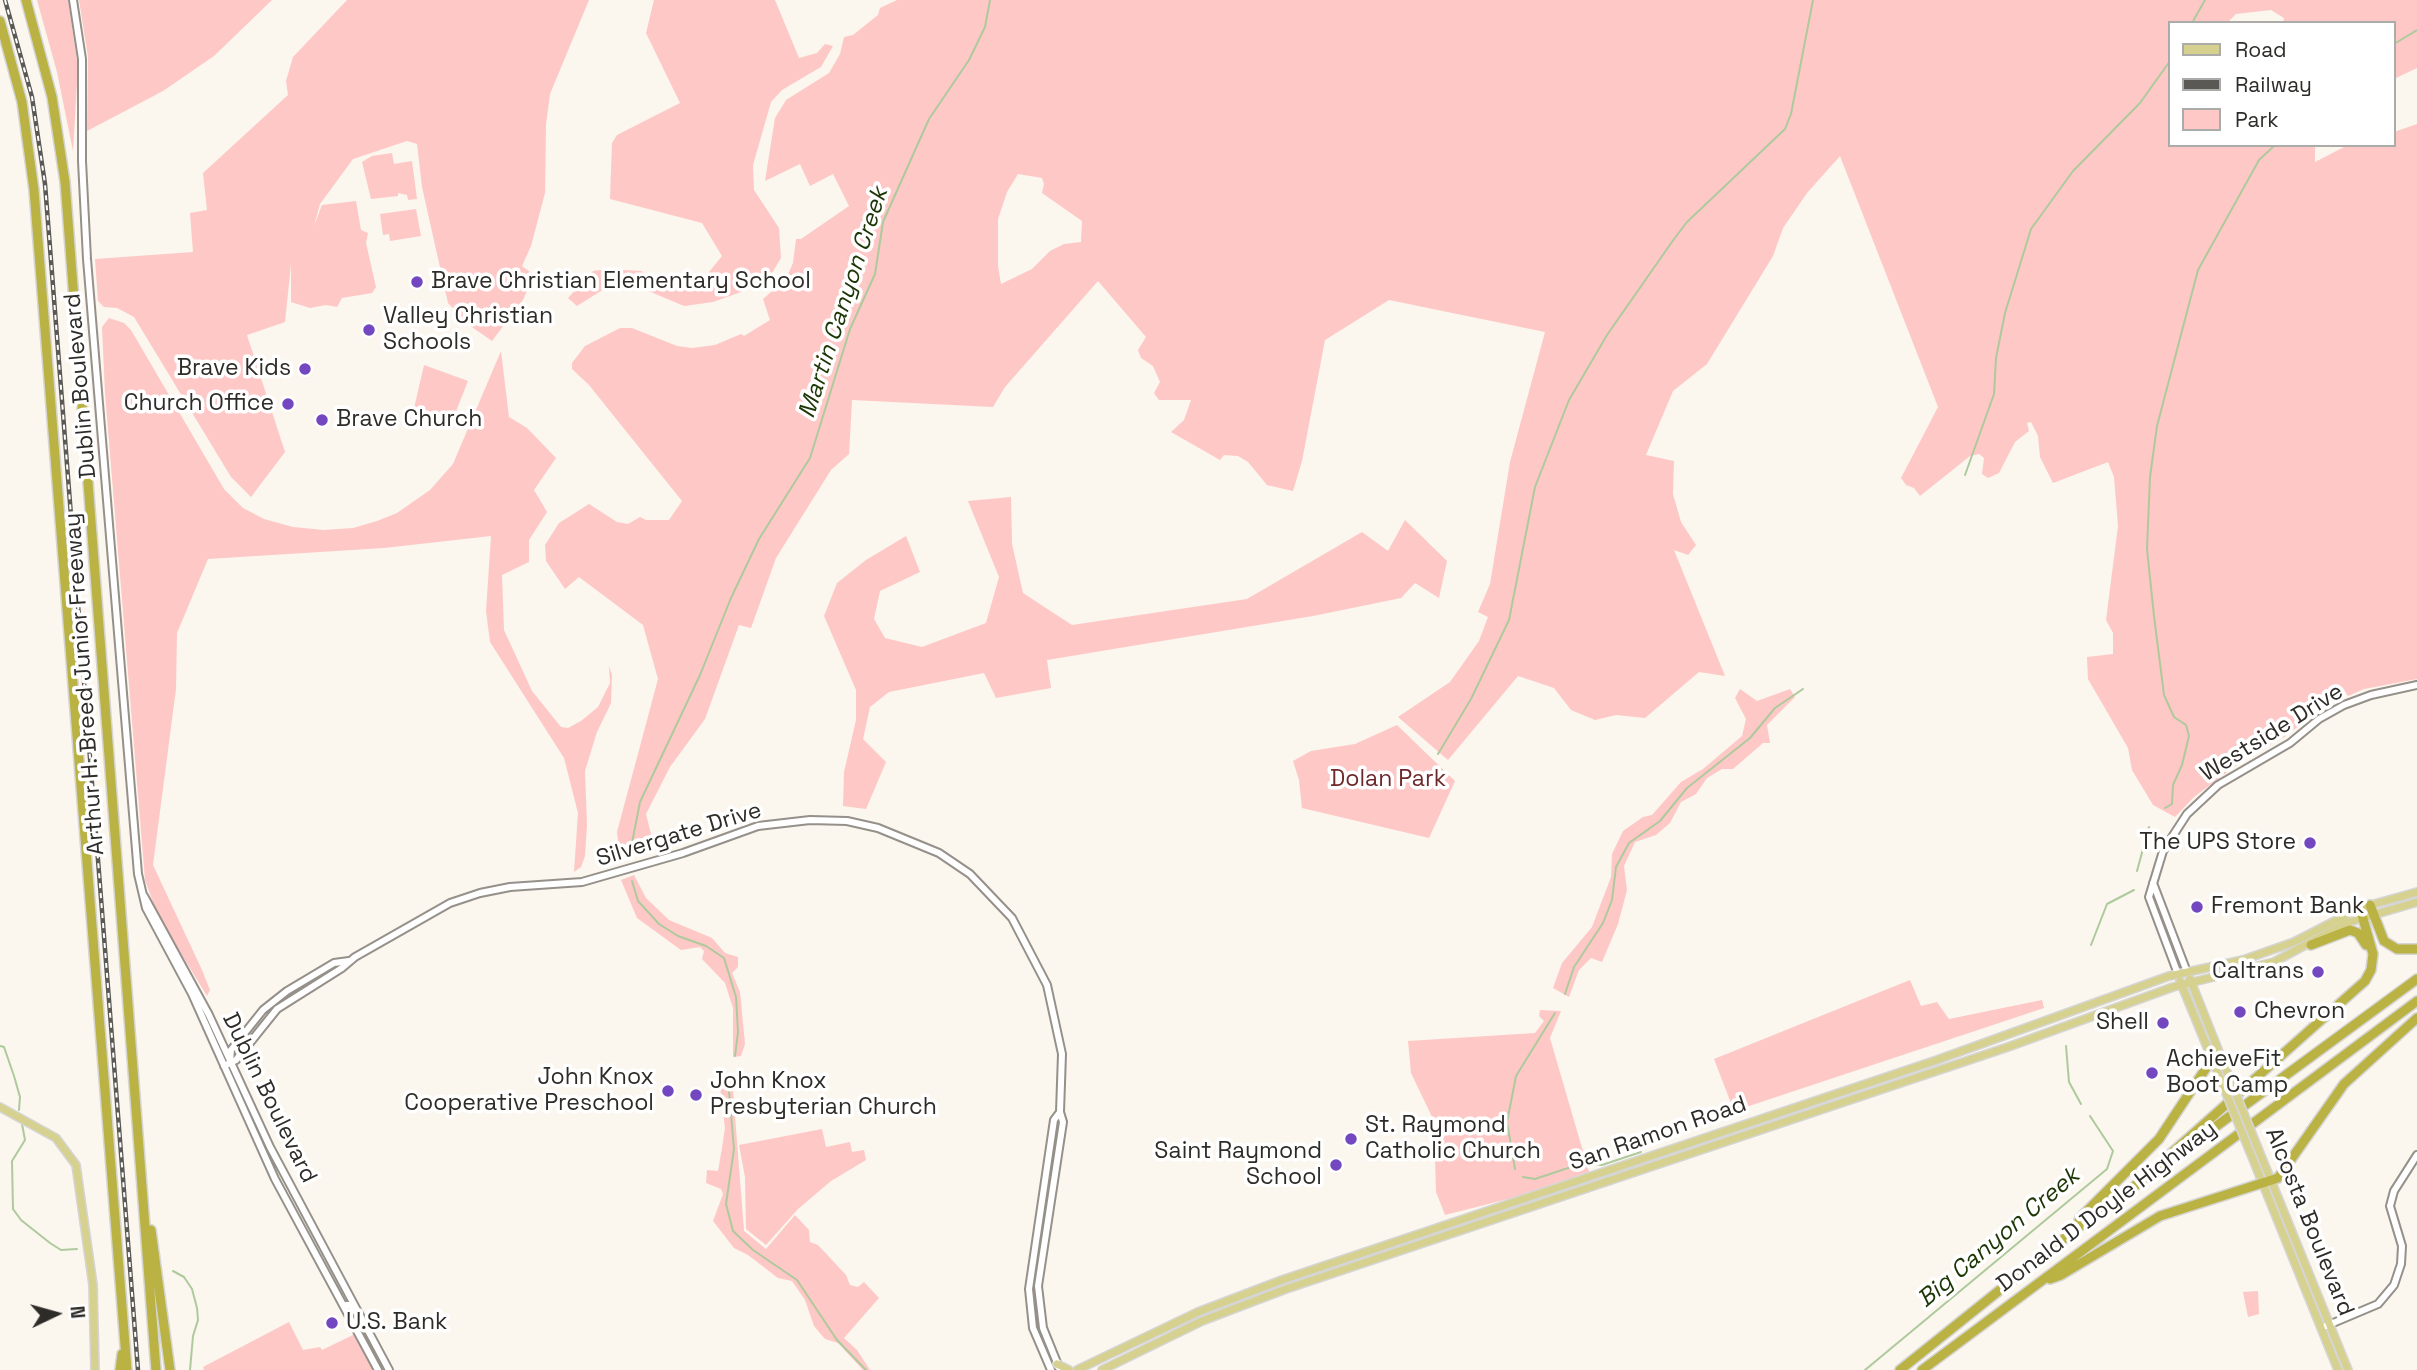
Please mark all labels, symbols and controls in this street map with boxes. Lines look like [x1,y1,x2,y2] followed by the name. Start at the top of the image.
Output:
[2168,21,2396,147] legend
[2235,36,2287,63] text: Road
[2235,71,2312,98] text: Railway
[2235,106,2279,133] text: Park
[793,184,895,422] water label: Martin Canyon Creek
[431,268,811,296] place label: Brave Christian Elementary School
[409,274,425,290] marker: Brave Christian Elementary School
[59,292,103,480] street label: Dublin Boulevard
[383,303,553,357] place label: Valley Christian Schools
[361,322,377,338] marker: Valley Christian Schools
[177,355,291,383] place label: Brave Kids
[297,361,313,377] marker: Brave Kids
[124,390,274,418] place label: Church Office
[280,396,296,412] marker: Church Office
[336,406,482,434] place label: Brave Church
[314,412,330,428] marker: Brave Church
[59,512,111,856] street label: Arthur H. Breed Junior Freeway
[2196,678,2348,788] street label: Westside Drive
[1330,766,1446,794] park label: Dolan Park
[593,797,765,873] street label: Silvergate Drive
[2139,829,2296,857] place label: The UPS Store
[2302,835,2318,851] marker: The UPS Store
[2211,893,2364,921] place label: Fremont Bank
[2189,899,2205,915] marker: Fremont Bank
[2212,958,2304,986] place label: Caltrans
[2310,964,2326,980] marker: Caltrans
[2254,998,2345,1026] place label: Chevron
[2232,1004,2248,1020] marker: Chevron
[216,1008,322,1188] street label: Dublin Boulevard
[2096,1009,2149,1037] place label: Shell
[2155,1015,2171,1031] marker: Shell
[2166,1046,2288,1100] place label: AchieveFit Boot Camp
[404,1064,654,1118] place label: John Knox Cooperative Preschool
[2144,1065,2160,1081] marker: AchieveFit Boot Camp
[710,1068,937,1122] place label: John Knox Presbyterian Church
[660,1083,676,1099] marker: John Knox Cooperative Preschool
[688,1087,704,1103] marker: John Knox Presbyterian Church
[1566,1091,1750,1177] street label: San Ramon Road
[1365,1112,1541,1166] place label: St. Raymond Catholic Church
[1992,1115,2222,1299] street label: Donald D Doyle Highway
[2259,1124,2359,1320] street label: Alcosta Boulevard
[1343,1131,1359,1147] marker: St. Raymond Catholic Church
[1154,1138,1322,1192] place label: Saint Raymond School
[1328,1157,1344,1173] marker: Saint Raymond School
[1912,1162,2086,1314] water label: Big Canyon Creek
[21,1279,91,1349] north arrow
[64,1305,90,1320] text: N
[346,1309,447,1337] place label: U.S. Bank
[324,1315,340,1331] marker: U.S. Bank

